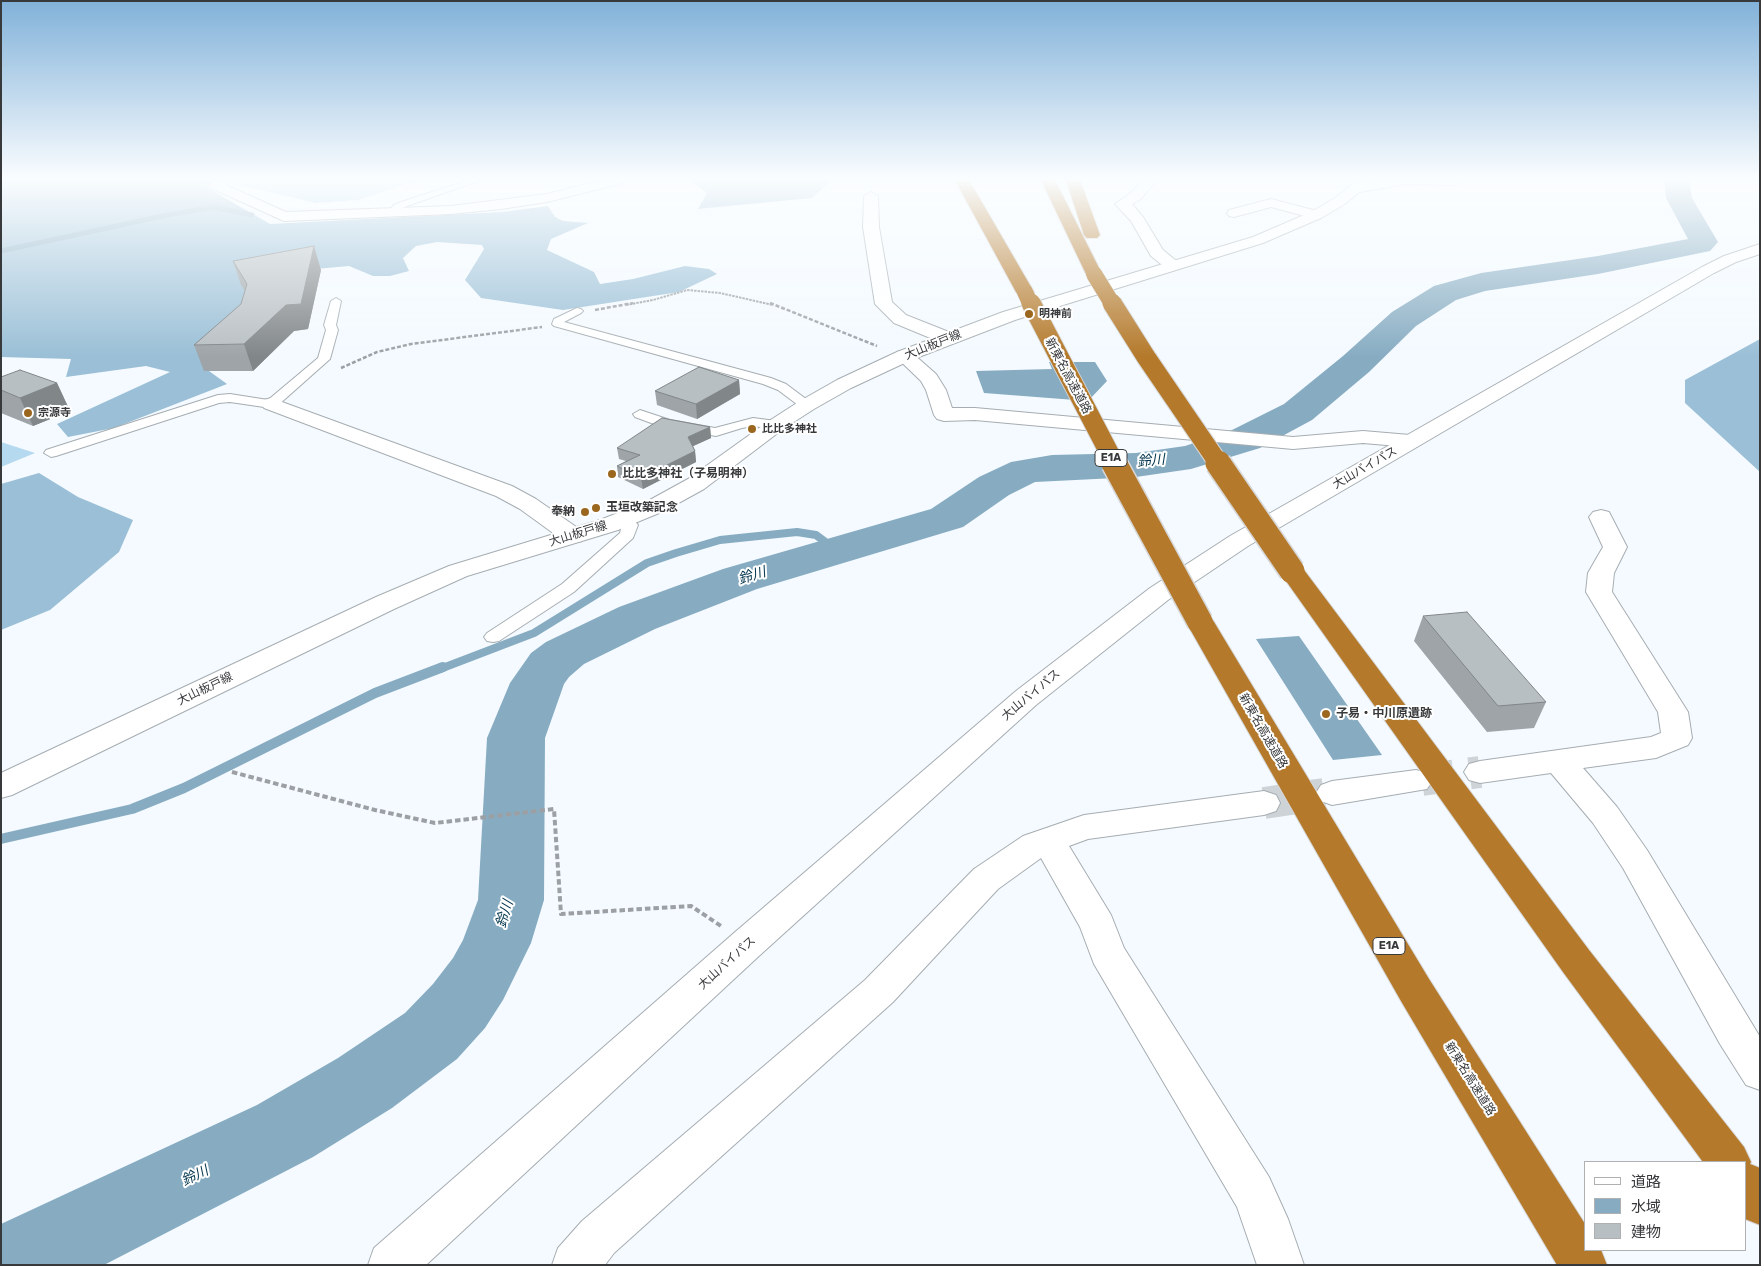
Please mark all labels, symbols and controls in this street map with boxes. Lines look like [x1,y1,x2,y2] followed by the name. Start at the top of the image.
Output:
[1039,307,1072,321] place label: 明神前
[1023,308,1035,320] marker: 明神前
[902,327,964,363] street label: 大山板戸線
[1042,336,1094,416] street label: 新東名高速道路
[38,406,71,420] place label: 宗源寺
[22,407,34,419] marker: 宗源寺
[762,422,817,436] place label: 比比多神社
[746,423,758,435] marker: 比比多神社
[1330,444,1400,492] street label: 大山バイパス
[1095,449,1127,466] road number: E1A
[1136,451,1166,471] water label: 鈴川
[622,467,754,481] place label: 比比多神社（子易明神）
[606,468,618,480] marker: 比比多神社（子易明神）
[606,501,678,515] place label: 玉垣改築記念
[590,502,602,514] marker: 玉垣改築記念
[551,505,575,519] place label: 奉納
[579,506,591,518] marker: 奉納
[547,518,609,550] street label: 大山板戸線
[736,564,768,588] water label: 鈴川
[999,666,1063,724] street label: 大山バイパス
[175,669,235,709] street label: 大山板戸線
[1236,691,1290,771] street label: 新東名高速道路
[1336,707,1432,721] place label: 子易・中川原遺跡
[1320,708,1332,720] marker: 子易・中川原遺跡
[493,898,517,930] water label: 鈴川
[695,934,759,992] street label: 大山バイパス
[1373,938,1405,954] road number: E1A
[1442,1040,1498,1118] street label: 新東名高速道路
[1584,1161,1746,1251] legend
[179,1162,211,1190] water label: 鈴川
[1631,1173,1661,1191] text: 道路
[1631,1198,1661,1216] text: 水域
[1631,1223,1661,1241] text: 建物

